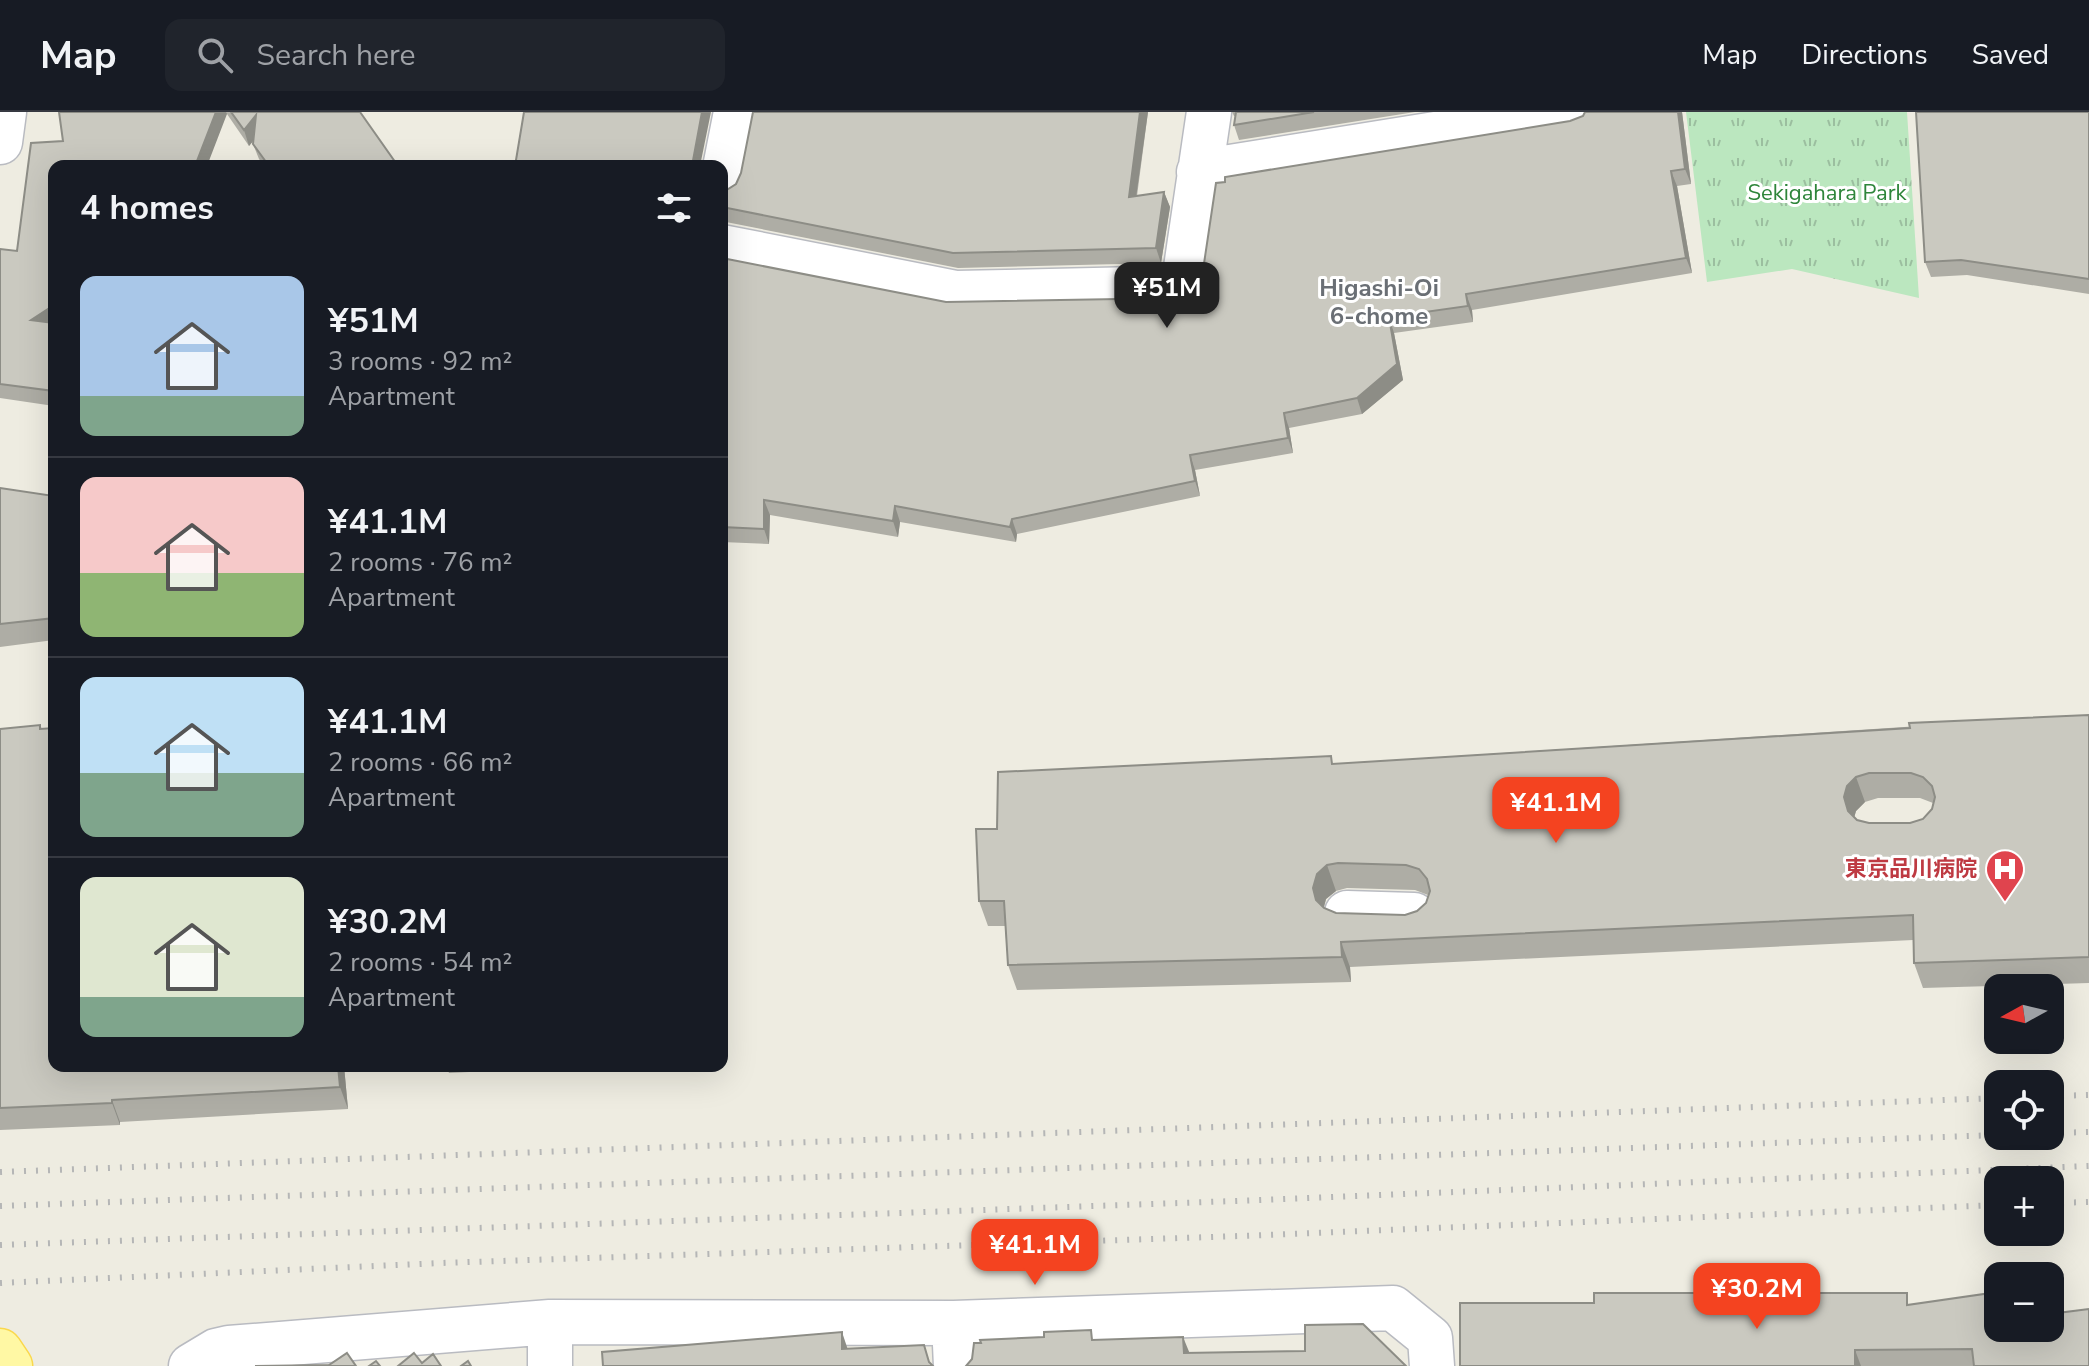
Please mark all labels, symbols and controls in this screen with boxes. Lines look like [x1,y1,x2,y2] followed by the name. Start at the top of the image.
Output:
[165,19,725,91] search box
[40,30,117,81] text: Map
[193,33,237,77] icon: search
[257,35,416,76] text: Search here
[1702,36,1757,74] text: Map
[1801,36,1928,74] text: Directions
[1972,36,2049,74] text: Saved
[1747,178,1908,208] park label: Sekigahara Park
[80,185,214,231] text: 4 homes
[652,186,696,230] icon: filters
[1120,262,1214,330] pin: ¥51M
[1132,270,1202,305] text: ¥51M
[1319,272,1439,332] district label: Higashi-Oi 6-chome
[328,298,419,344] text: ¥51M
[144,308,240,404] icon: home
[328,344,512,379] text: 3 rooms · 92 m²
[328,379,455,414] text: Apartment
[328,499,448,545] text: ¥41.1M
[144,509,240,605] icon: home
[328,545,512,580] text: 2 rooms · 76 m²
[328,580,455,615] text: Apartment
[328,699,448,745] text: ¥41.1M
[144,709,240,805] icon: home
[328,745,512,780] text: 2 rooms · 66 m²
[1491,777,1621,845] pin: ¥41.1M
[328,780,455,815] text: Apartment
[1510,785,1602,820] text: ¥41.1M
[1984,848,2026,903] hospital icon: 東京品川病院
[1845,854,1977,884] place label: 東京品川病院
[328,899,448,945] text: ¥30.2M
[144,909,240,1005] icon: home
[328,945,512,980] text: 2 rooms · 54 m²
[1984,974,2064,1054] north arrow
[1984,974,2064,1342] map controls
[328,980,455,1015] text: Apartment
[1984,1070,2064,1150] button: locate
[1984,1166,2064,1246] button: +
[970,1219,1100,1287] pin: ¥41.1M
[989,1227,1081,1262] text: ¥41.1M
[1984,1262,2064,1342] button: −
[1692,1263,1822,1331] pin: ¥30.2M
[1711,1271,1803,1306] text: ¥30.2M

